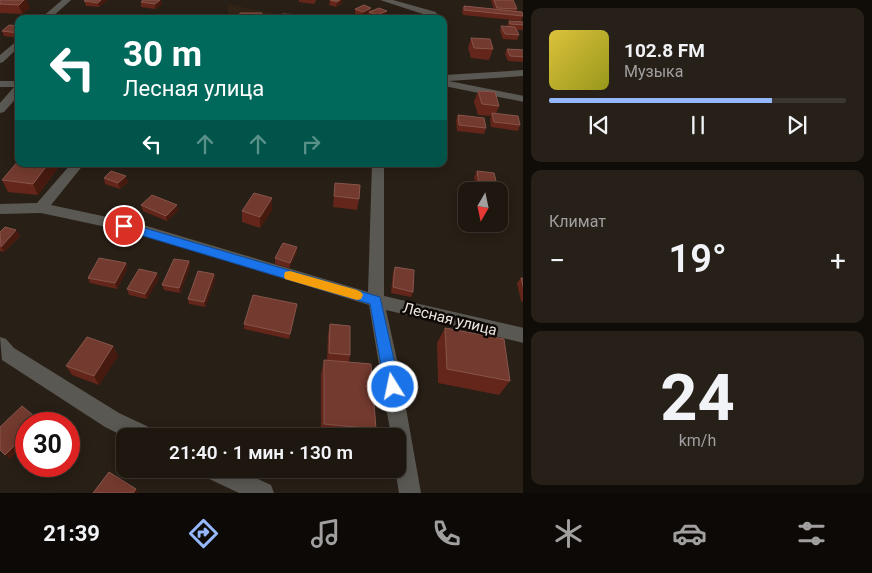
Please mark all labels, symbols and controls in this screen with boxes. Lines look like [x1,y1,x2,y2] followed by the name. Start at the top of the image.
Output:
[123,34,202,75] text: 30 m
[40,35,105,100] icon: left
[624,39,705,62] text: 102.8 FM
[624,62,683,81] text: Музыка
[123,76,264,101] text: Лесная улица
[585,111,613,139] icon: previous
[684,111,712,139] icon: pause
[783,111,811,139] icon: next
[138,130,166,158] icon: left
[191,130,219,158] icon: ahead
[244,130,272,158] icon: ahead
[297,130,325,158] icon: right
[458,182,508,232] north arrow
[458,182,508,232] map controls
[103,205,145,247] pin
[110,212,138,240] icon: arrive
[549,212,606,231] text: Климат
[669,237,727,281] text: 19°
[549,244,565,277] text: −
[830,244,846,277] text: +
[401,299,499,339] street label: Лесная улица
[366,360,418,412] position arrow
[660,360,735,436] text: 24
[15,412,80,477] speed limit sign: 30
[679,431,716,450] text: km/h
[169,441,353,464] text: 21:40 · 1 мин · 130 m
[186,516,221,551] icon: directions
[308,516,343,551] icon: music
[429,516,464,551] icon: phone
[551,516,586,551] icon: climate
[672,516,707,551] icon: car
[794,516,829,551] icon: filters
[43,521,100,546] text: 21:39

